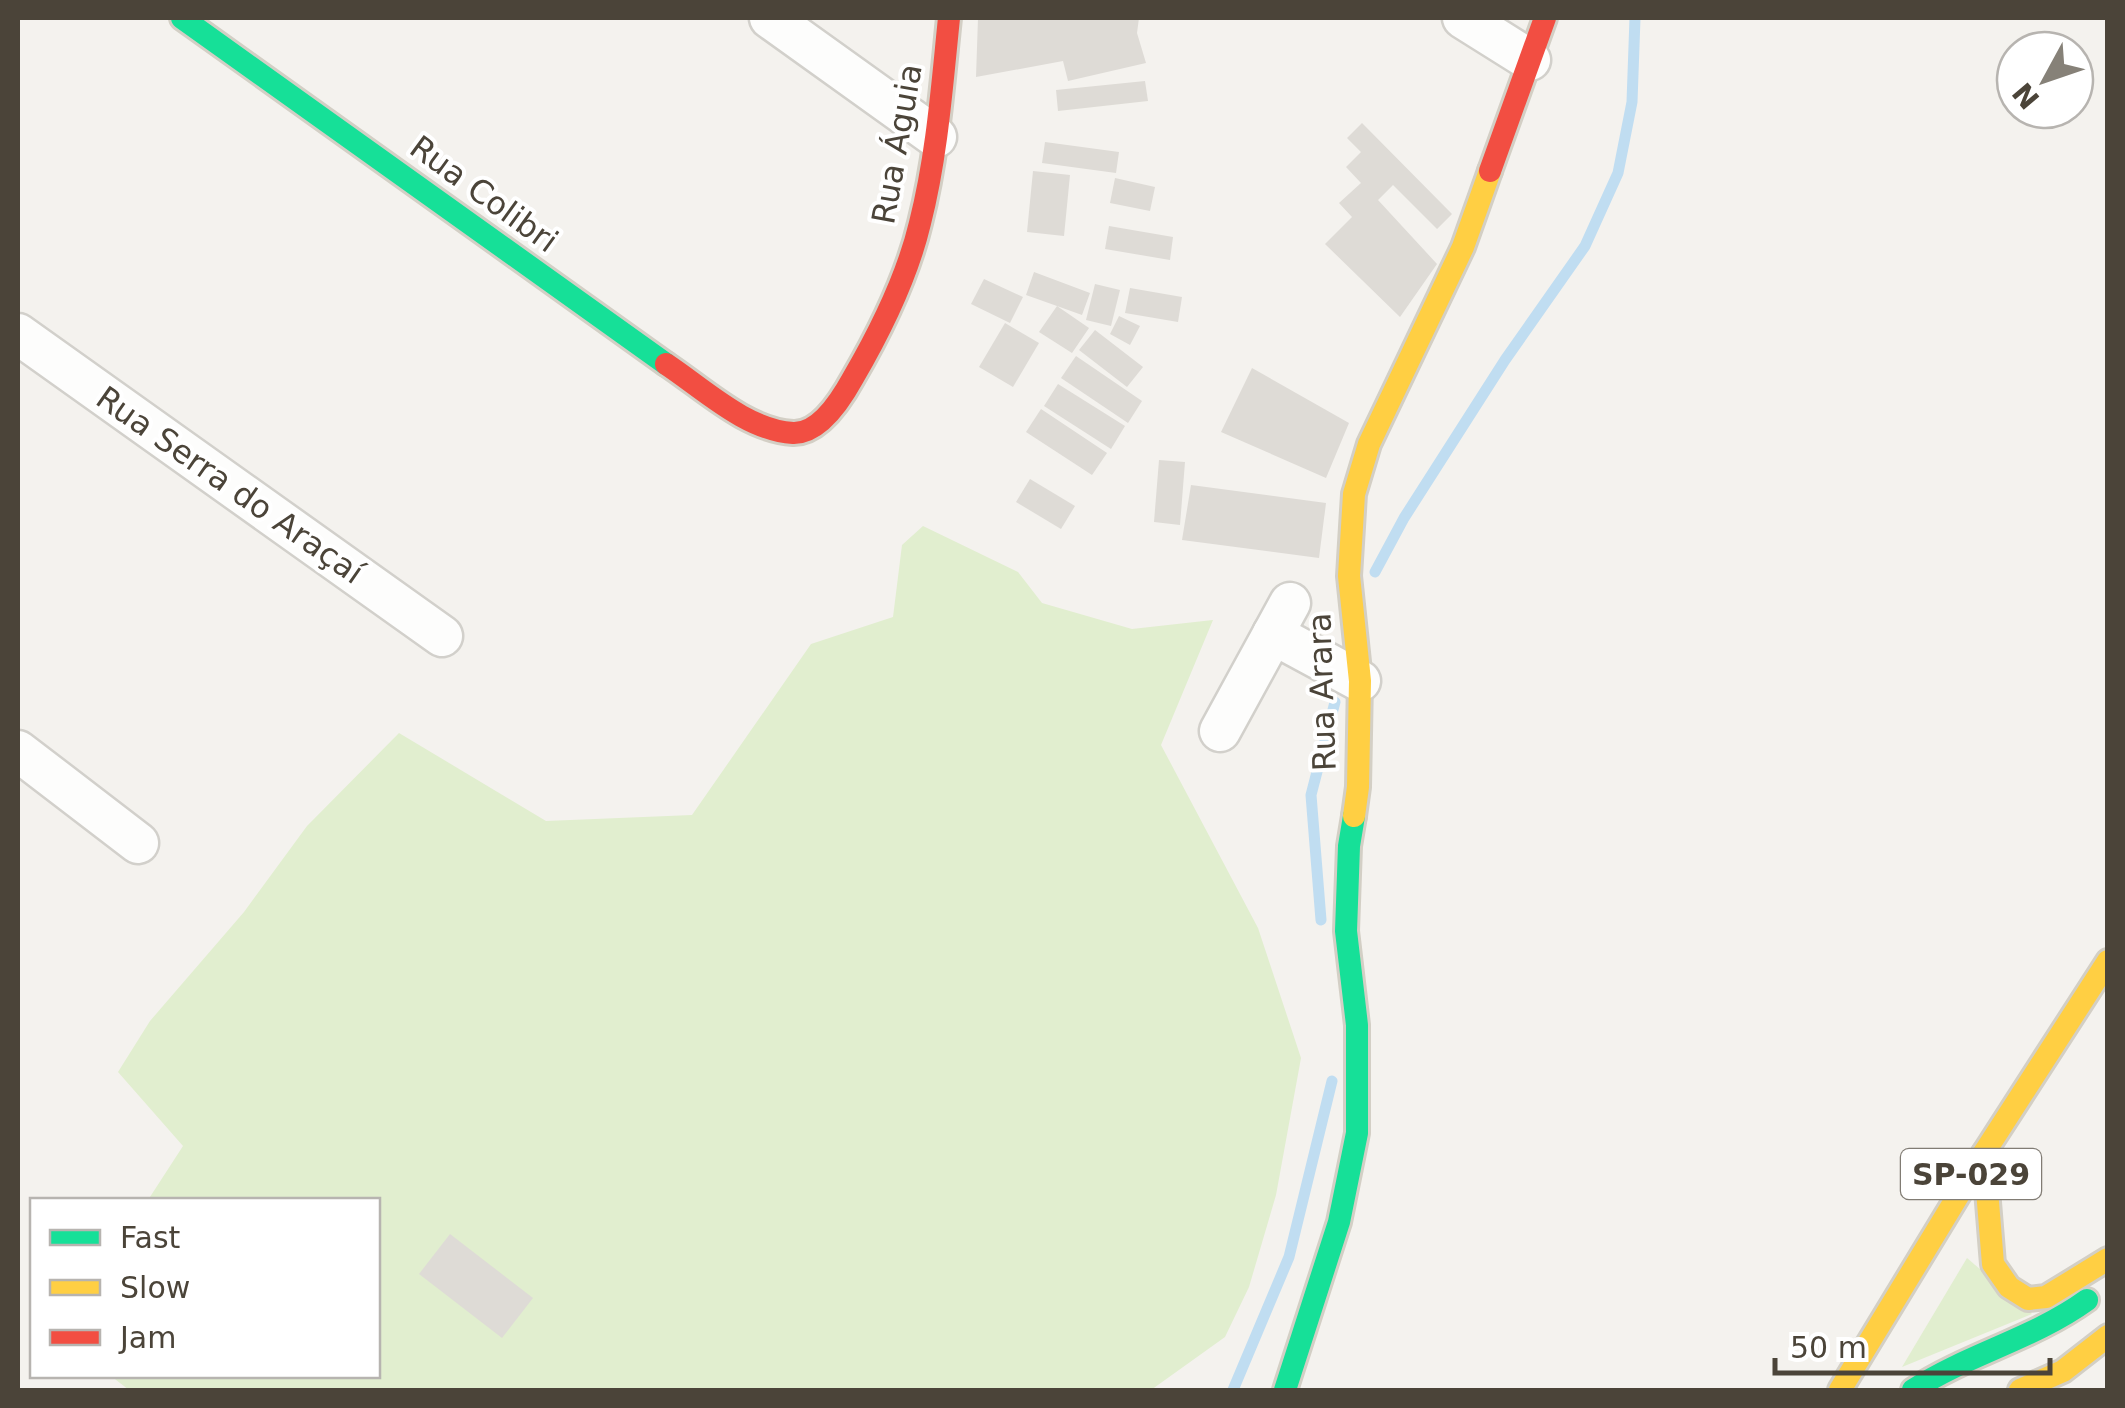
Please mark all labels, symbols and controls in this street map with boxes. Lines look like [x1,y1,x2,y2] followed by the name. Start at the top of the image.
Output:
[1995,30,2095,130] north arrow
[864,61,930,227] street label: Rua Águia
[2006,76,2046,115] text: N
[403,128,565,260] street label: Rua Colibri
[89,378,372,592] street label: Rua Serra do Araçaí
[1300,612,1344,772] street label: Rua Arara
[1901,1149,2041,1199] road number: SP-029
[30,1198,380,1378] legend
[120,1220,181,1255] text: Fast
[120,1270,190,1305] text: Slow
[1775,1313,2050,1375] scale bar
[118,1320,176,1355] text: Jam
[1790,1330,1867,1365] text: 50 m

